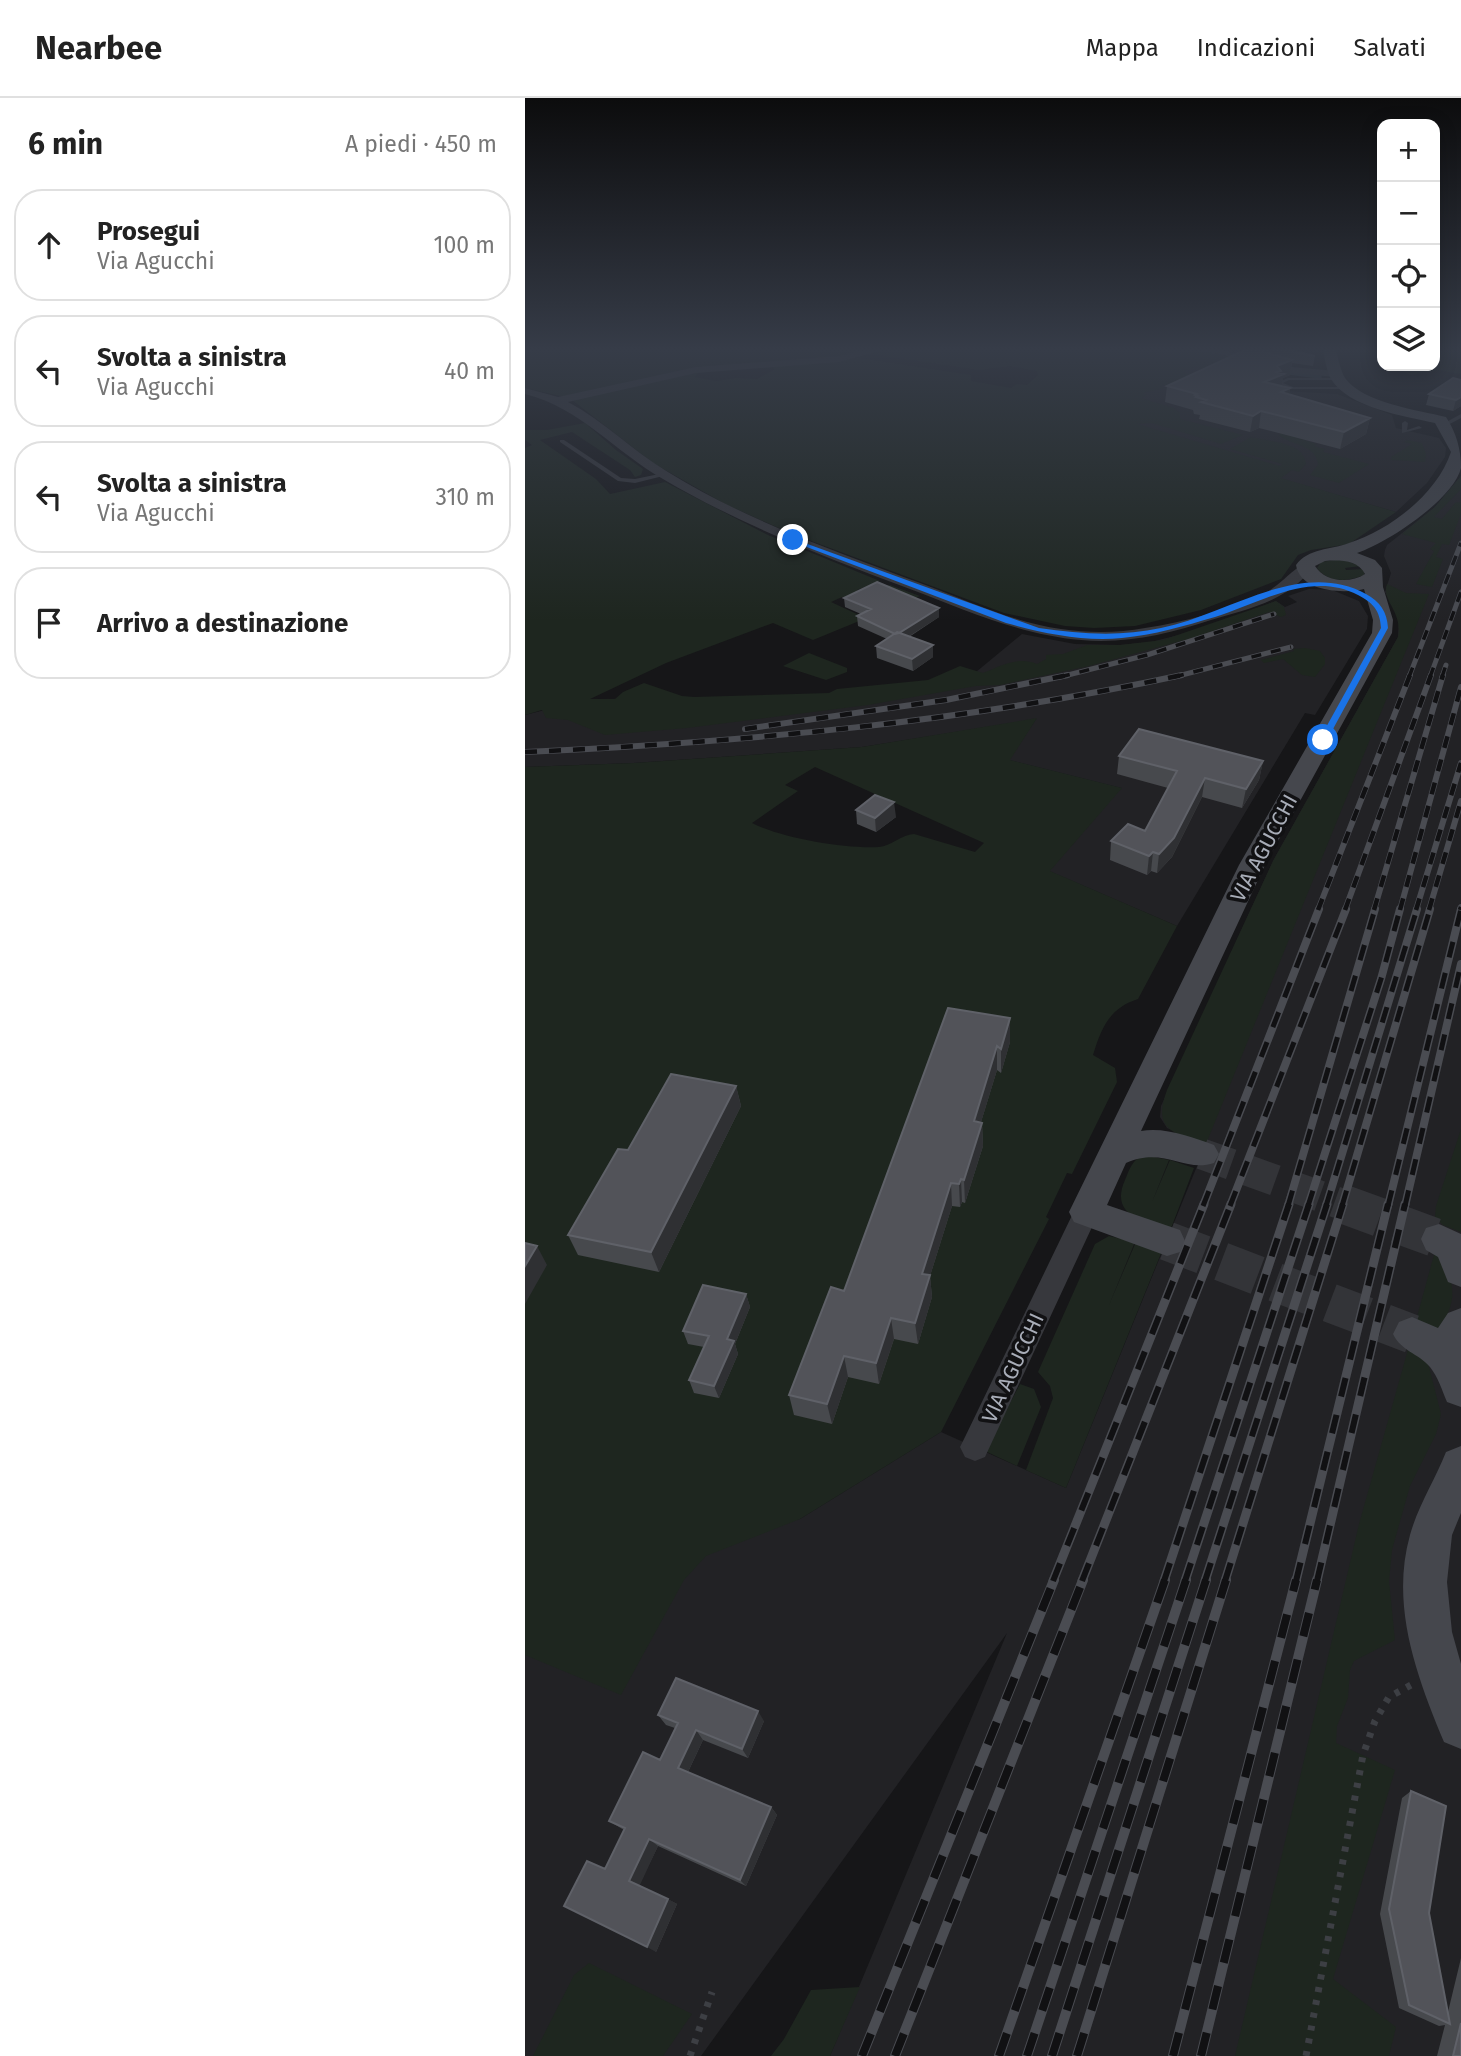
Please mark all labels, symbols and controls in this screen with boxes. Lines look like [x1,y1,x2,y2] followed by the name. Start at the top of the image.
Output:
[35,28,162,68] text: Nearbee
[1086,34,1159,62] text: Mappa
[1197,34,1315,62] text: Indicazioni
[1353,34,1426,62] text: Salvati
[1377,119,1440,371] map controls
[1377,119,1440,182] button: +
[28,126,103,162] text: 6 min
[345,130,497,158] text: A piedi · 450 m
[1377,182,1440,245] button: −
[97,216,200,247] text: Prosegui
[30,226,68,264] icon: ahead
[434,231,495,259] text: 100 m
[1377,245,1440,308] button: locate
[97,247,215,275] text: Via Agucchi
[1377,308,1440,371] button: layers
[97,342,287,373] text: Svolta a sinistra
[30,352,68,390] icon: left
[444,357,495,385] text: 40 m
[97,373,215,401] text: Via Agucchi
[97,468,287,499] text: Svolta a sinistra
[30,478,68,516] icon: left
[435,483,495,511] text: 310 m
[97,499,215,527] text: Via Agucchi
[777,524,808,555] route end
[30,604,68,642] icon: arrive
[97,608,348,639] text: Arrivo a destinazione
[1307,724,1338,755] route start
[1225,790,1303,906] street label: VIA AGUCCHI
[976,1309,1050,1427] street label: VIA AGUCCHI

